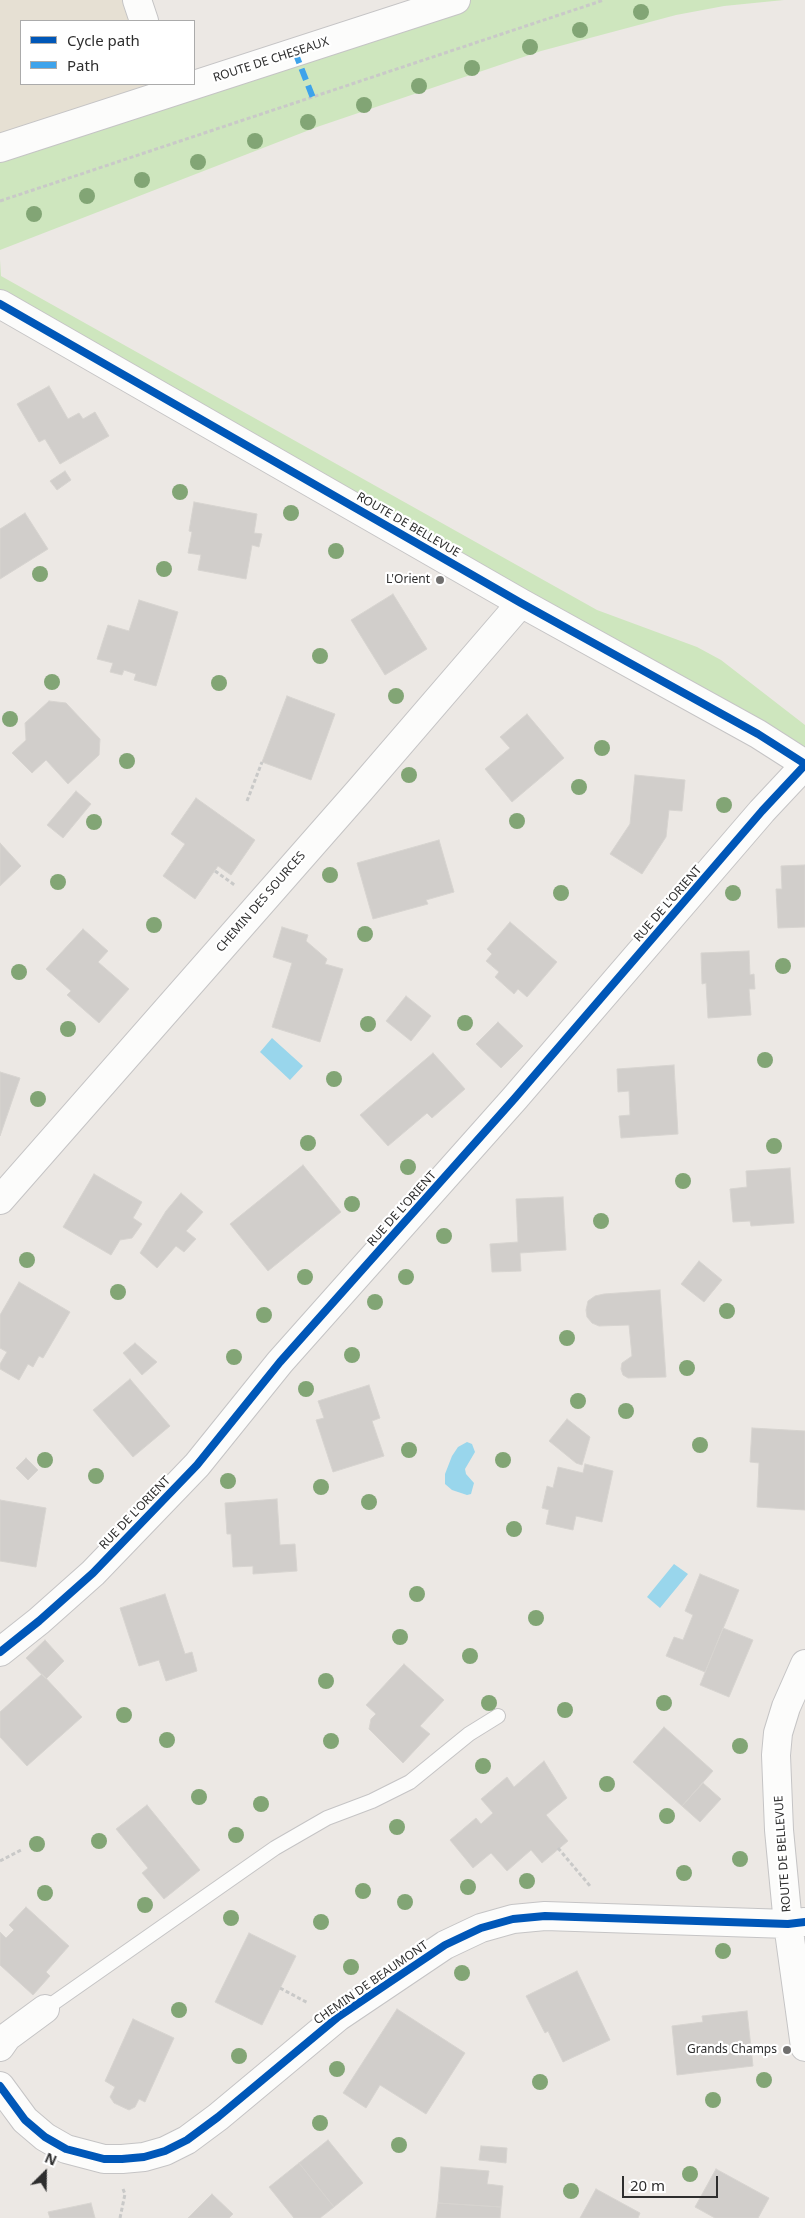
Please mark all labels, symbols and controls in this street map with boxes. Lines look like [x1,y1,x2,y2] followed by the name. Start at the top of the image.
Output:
[20,20,195,85] legend
[67,30,140,50] text: Cycle path
[211,35,331,85] street label: ROUTE DE CHESEAUX
[67,55,99,75] text: Path
[354,490,462,560] street label: ROUTE DE BELLEVUE
[386,573,430,587] place label: L'Orient
[434,574,446,586] marker: L'Orient
[213,849,309,955] street label: CHEMIN DES SOURCES
[631,863,705,945] street label: RUE DE L'ORIENT
[365,1169,439,1249] street label: RUE DE L'ORIENT
[96,1473,174,1553] street label: RUE DE L'ORIENT
[772,1795,794,1913] street label: ROUTE DE BELLEVUE
[311,1938,431,2028] street label: CHEMIN DE BEAUMONT
[687,2043,777,2057] place label: Grands Champs
[781,2044,793,2056] marker: Grands Champs
[20,2148,70,2198] north arrow
[42,2148,60,2170] text: N
[625,2166,721,2198] scale bar
[630,2175,665,2195] text: 20 m

